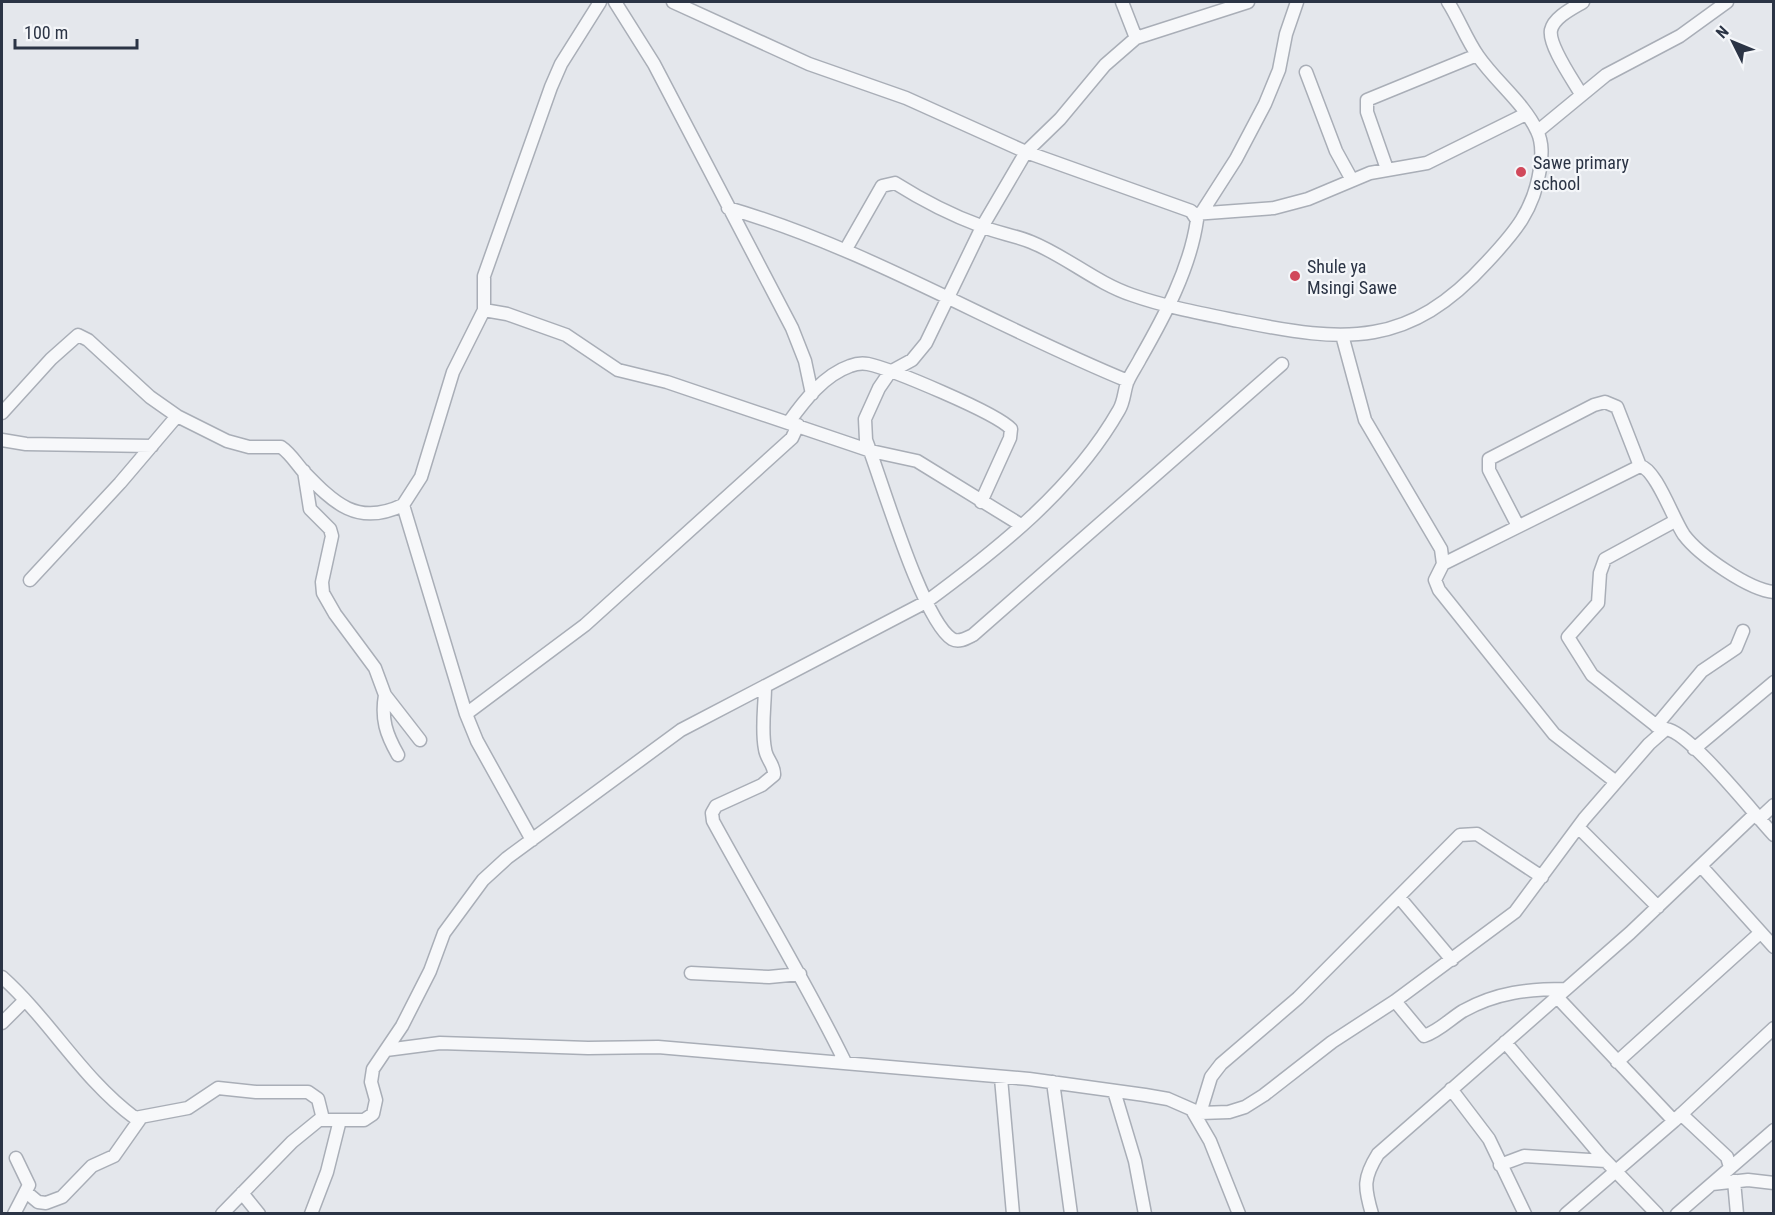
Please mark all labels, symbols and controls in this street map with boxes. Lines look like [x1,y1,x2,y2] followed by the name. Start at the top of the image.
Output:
[15,12,136,50] scale bar
[1703,12,1763,72] north arrow
[24,22,68,43] text: 100 m
[1712,22,1733,42] text: N
[1533,152,1630,194] place label: Sawe primary school
[1514,165,1528,179] marker: Sawe primary school
[1307,256,1397,298] place label: Shule ya Msingi Sawe
[1288,269,1302,283] marker: Shule ya Msingi Sawe

